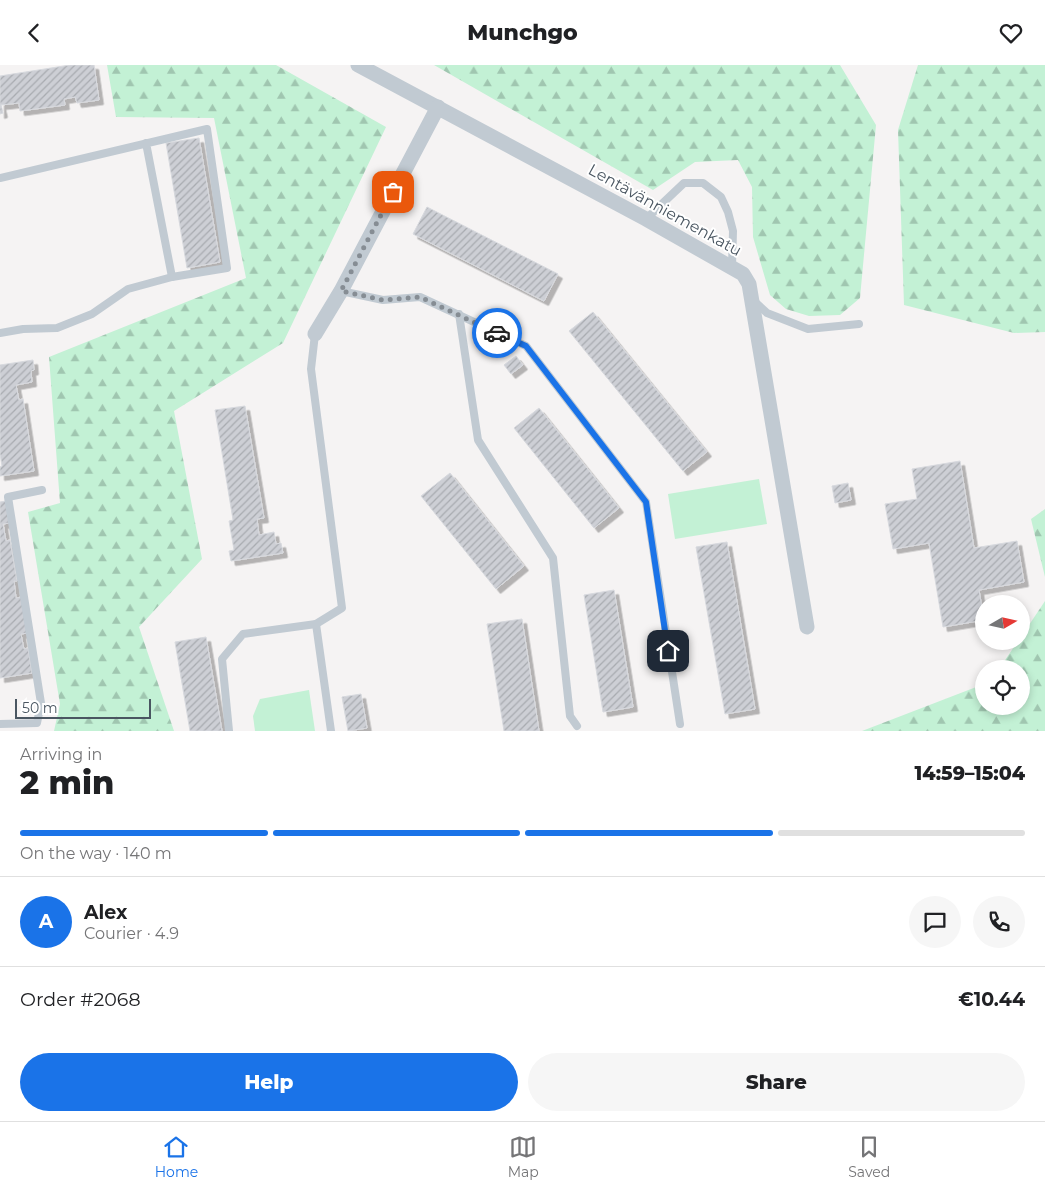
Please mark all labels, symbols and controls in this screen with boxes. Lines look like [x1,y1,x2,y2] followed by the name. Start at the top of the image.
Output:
[20,19,48,47] icon: back
[467,19,578,46] text: Munchgo
[997,19,1025,47] icon: heart
[585,160,745,260] street label: Lentävänniemenkatu
[372,171,414,213] pin
[379,178,407,206] icon: bag
[472,308,522,358] courier
[483,319,511,347] icon: car
[975,595,1030,650] north arrow
[975,595,1030,715] map controls
[647,630,689,672] pin
[654,637,682,665] icon: home
[975,660,1030,715] button: locate
[15,696,151,719] scale bar
[22,699,58,717] text: 50 m
[20,745,102,764] text: Arriving in
[915,762,1025,785] text: 14:59–15:04
[20,763,114,802] text: 2 min
[20,844,172,863] text: On the way · 140 m
[909,896,961,948] button: chat
[973,896,1025,948] button: phone
[84,901,127,924] text: Alex
[39,910,53,933] text: A
[84,924,179,943] text: Courier · 4.9
[20,988,141,1011] text: Order #2068
[958,988,1025,1011] text: €10.44
[20,1053,518,1111] button: Help
[528,1053,1025,1111] button: Share
[155,1133,198,1181] tab: Home
[508,1133,539,1181] tab: Map
[848,1133,890,1181] tab: Saved

